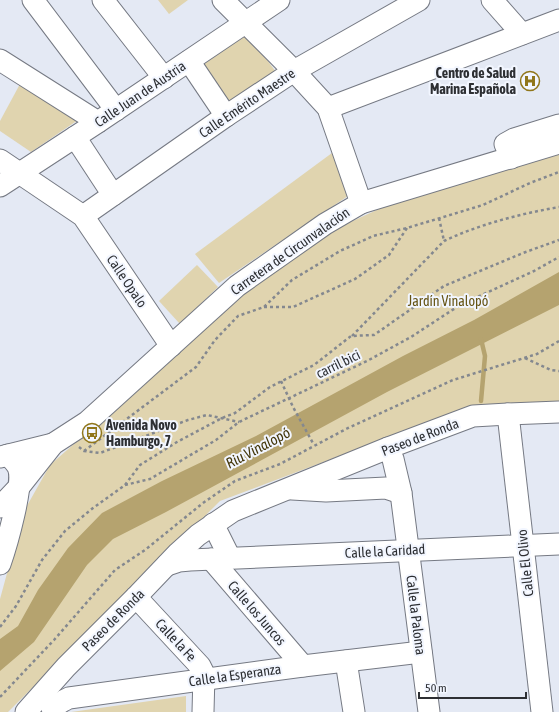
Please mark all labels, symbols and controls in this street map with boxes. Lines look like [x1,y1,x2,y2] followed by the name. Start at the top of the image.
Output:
[92,58,188,130] street label: Calle Juan de Austria
[196,65,298,141] street label: Calle Emérito Maestre
[430,65,516,97] place label: Centro de Salud Marina Española
[519,70,541,92] hospital icon: Centro de Salud Marina Española
[228,204,352,298] street label: Carretera de Circunvalación
[104,252,150,310] street label: Calle Opalo
[408,293,488,309] park label: Jardín Vinalopó
[313,346,363,382] street label: carril bici
[379,415,461,459] street label: Paseo de Ronda
[105,417,177,449] place label: Avenida Novo Hamburgo, 7
[81,422,103,444] bus stop icon: Avenida Novo Hamburgo, 7
[223,424,293,472] water label: Riu Vinalopó
[514,529,536,597] street label: Calle El Olivo
[344,541,426,561] street label: Calle la Caridad
[403,574,429,656] street label: Calle la Paloma
[225,578,289,649] street label: Calle los Juncos
[79,586,147,654] street label: Paseo de Ronda
[152,615,200,665] street label: Calle la Fe
[188,661,282,689] street label: Calle la Esperanza
[419,674,526,700] scale bar
[425,681,447,695] text: 50 m

